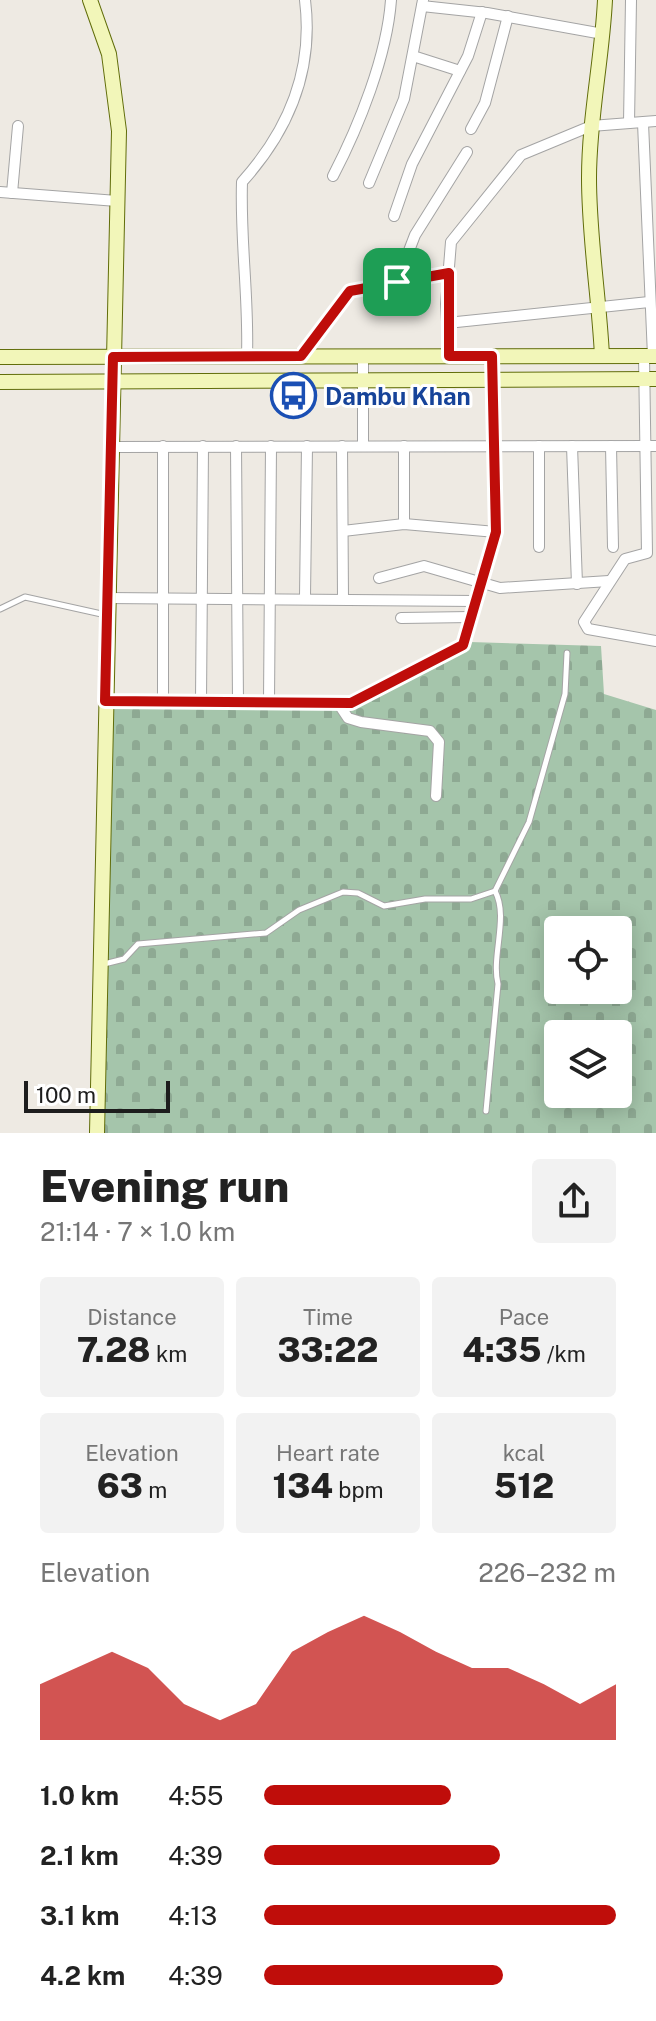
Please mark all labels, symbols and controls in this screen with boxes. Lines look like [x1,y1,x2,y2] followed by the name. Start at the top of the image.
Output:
[363,248,431,316] pin
[375,260,419,304] icon: arrive
[270,372,318,420] bus stop icon: Dambu Khan
[325,382,471,410] place label: Dambu Khan
[544,916,632,1108] map controls
[544,916,632,1004] button: locate
[544,1020,632,1108] button: layers
[24,1077,170,1113] scale bar
[36,1082,96,1108] text: 100 m
[532,1159,616,1243] button: share
[40,1160,289,1212] text: Evening run
[40,1216,235,1247] text: 21:14 · 7 × 1.0 km
[87,1304,177,1330] text: Distance
[303,1304,353,1330] text: Time
[499,1304,549,1330] text: Pace
[77,1330,151,1370] text: 7.28
[277,1330,379,1370] text: 33:22
[462,1330,541,1370] text: 4:35
[151,1341,187,1367] text: km
[541,1341,586,1367] text: /km
[85,1440,179,1466] text: Elevation
[276,1440,380,1466] text: Heart rate
[503,1440,545,1466] text: kcal
[97,1466,143,1506] text: 63
[272,1466,333,1506] text: 134
[494,1466,554,1506] text: 512
[143,1477,167,1503] text: m
[333,1477,384,1503] text: bpm
[40,1557,150,1588] text: Elevation
[478,1557,616,1588] text: 226–232 m
[40,1780,119,1811] text: 1.0 km
[168,1780,224,1811] text: 4:55
[40,1840,119,1871] text: 2.1 km
[168,1840,223,1871] text: 4:39
[40,1900,120,1931] text: 3.1 km
[168,1900,217,1931] text: 4:13
[40,1960,125,1991] text: 4.2 km
[168,1960,223,1991] text: 4:39

